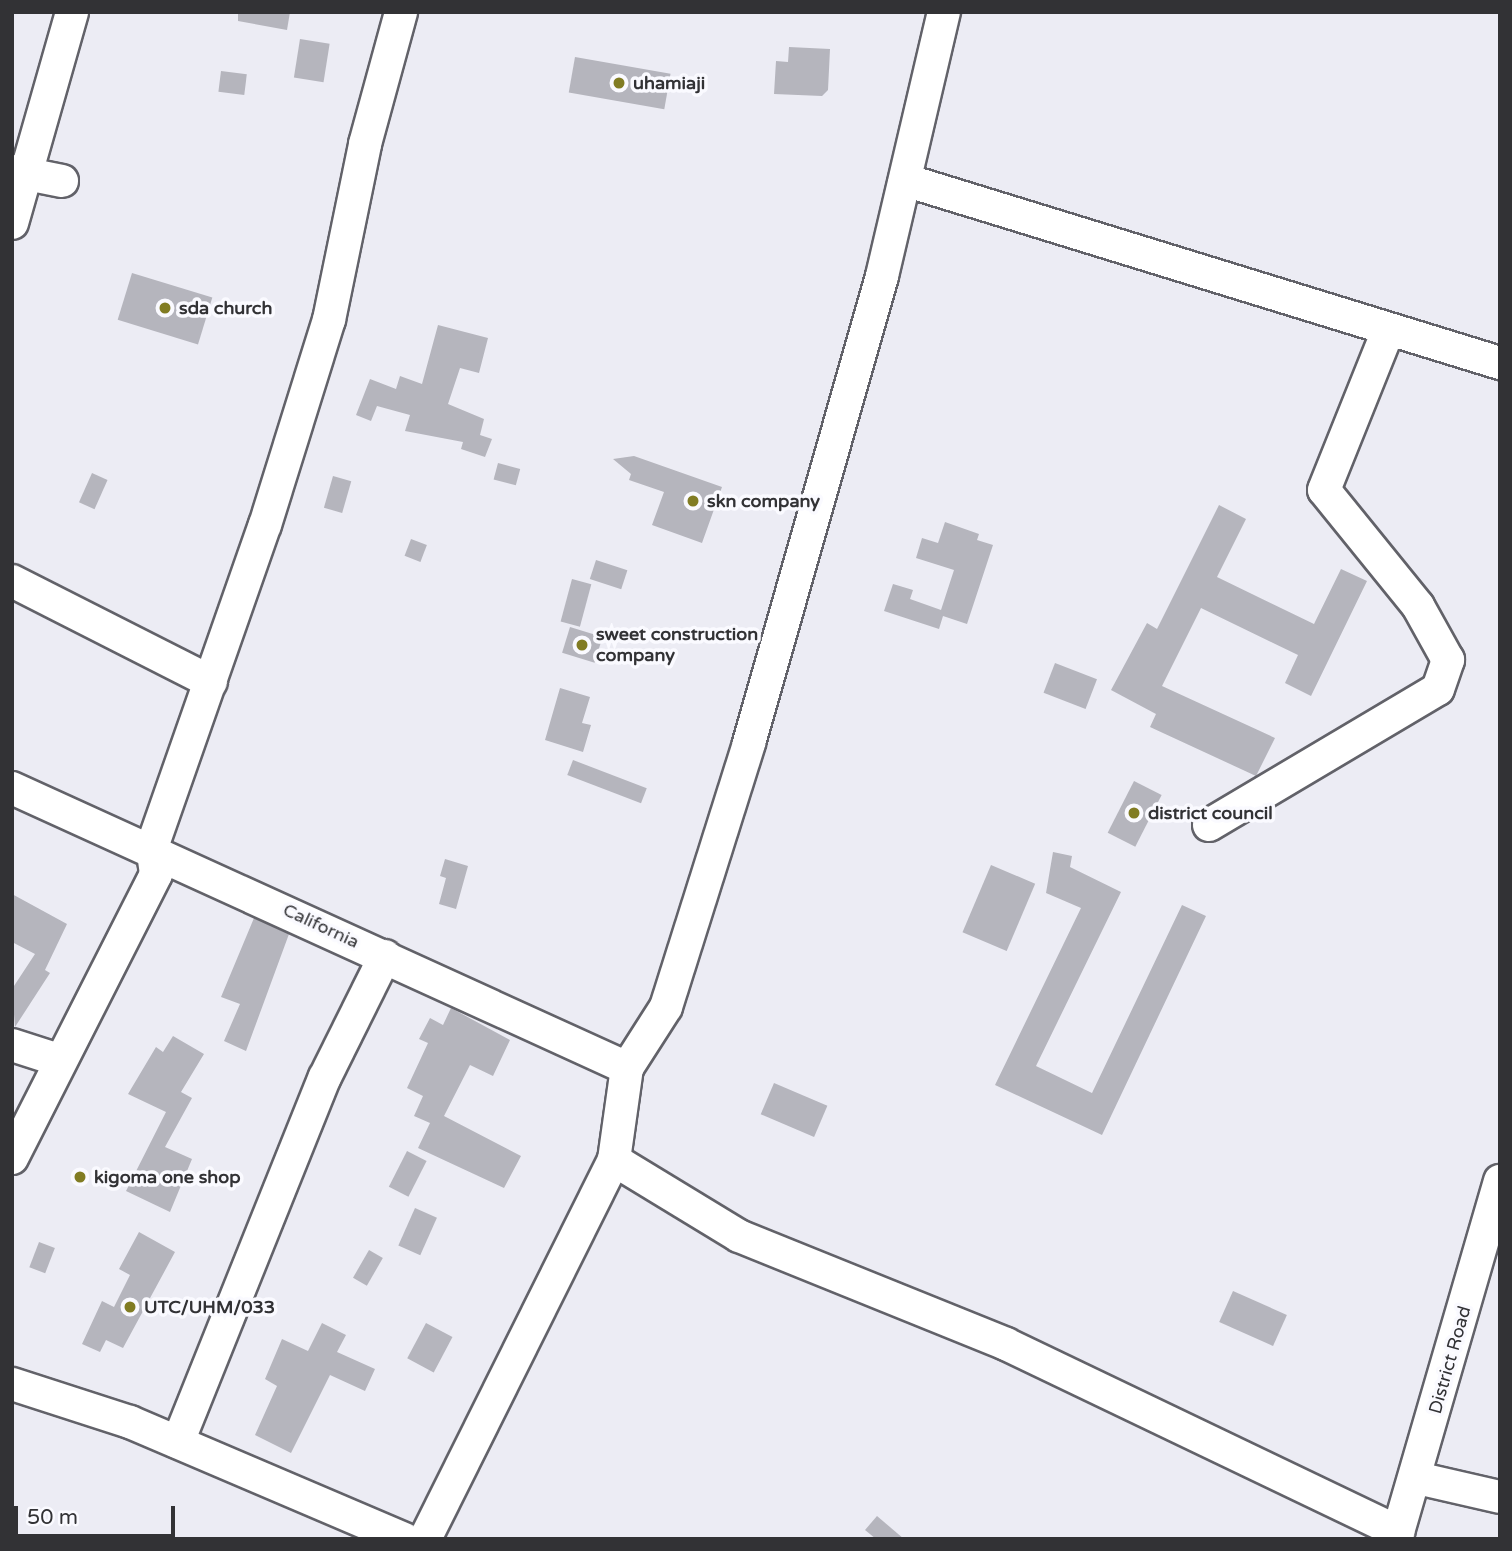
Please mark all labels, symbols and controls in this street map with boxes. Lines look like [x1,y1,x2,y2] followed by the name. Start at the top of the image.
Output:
[633,72,705,94] place label: uhamiaji
[611,75,627,91] marker: uhamiaji
[179,297,272,319] place label: sda church
[157,300,173,316] marker: sda church
[707,490,820,512] place label: skn company
[685,493,701,509] marker: skn company
[596,624,758,666] place label: sweet construction company
[574,637,590,653] marker: sweet construction company
[1148,802,1273,824] place label: district council
[1126,805,1142,821] marker: district council
[280,899,362,953] street label: California
[94,1166,241,1188] place label: kigoma one shop
[72,1169,88,1185] marker: kigoma one shop
[144,1296,275,1318] place label: UTC/UHM/033
[122,1299,138,1315] marker: UTC/UHM/033
[1424,1304,1476,1416] street label: District Road
[18,1492,178,1536] scale bar
[27,1505,78,1530] text: 50 m

